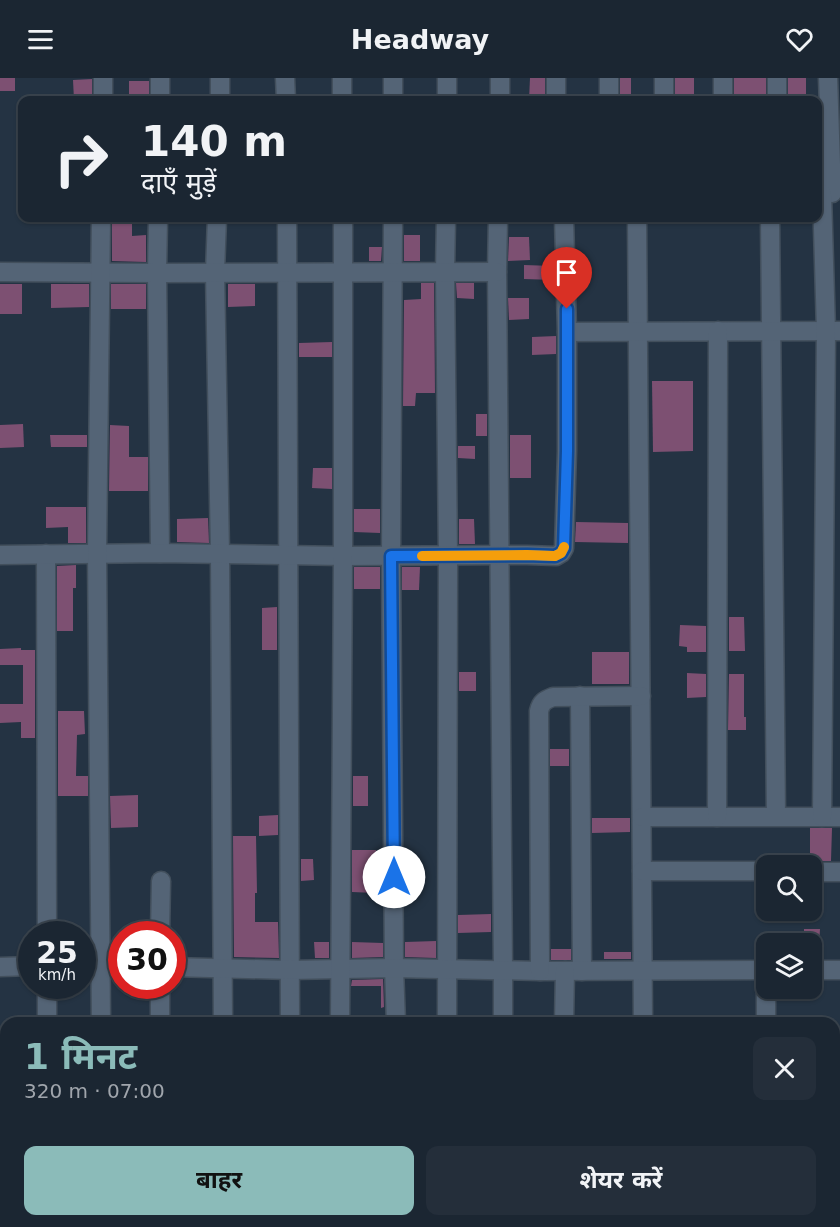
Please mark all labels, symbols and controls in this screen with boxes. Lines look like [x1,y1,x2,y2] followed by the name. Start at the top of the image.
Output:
[24,23,57,56] icon: menu
[783,23,816,56] icon: heart
[351,24,489,55] text: Headway
[141,117,287,166] text: 140 m
[42,120,120,198] icon: right
[141,167,216,198] text: दाएँ मुड़ें
[541,247,592,309] pin
[550,256,583,289] icon: arrive
[362,845,426,909] position arrow
[756,855,822,999] map controls
[756,855,822,921] button: search
[108,921,186,999] speed limit sign: 30
[756,933,822,999] button: layers
[36,935,78,970] text: 25
[38,966,76,984] text: km/h
[24,1036,137,1077] text: 1 मिनट
[753,1037,816,1100] button: close
[24,1079,165,1103] text: 320 m · 07:00
[24,1146,414,1215] button: बाहर
[426,1146,816,1215] button: शेयर करें

